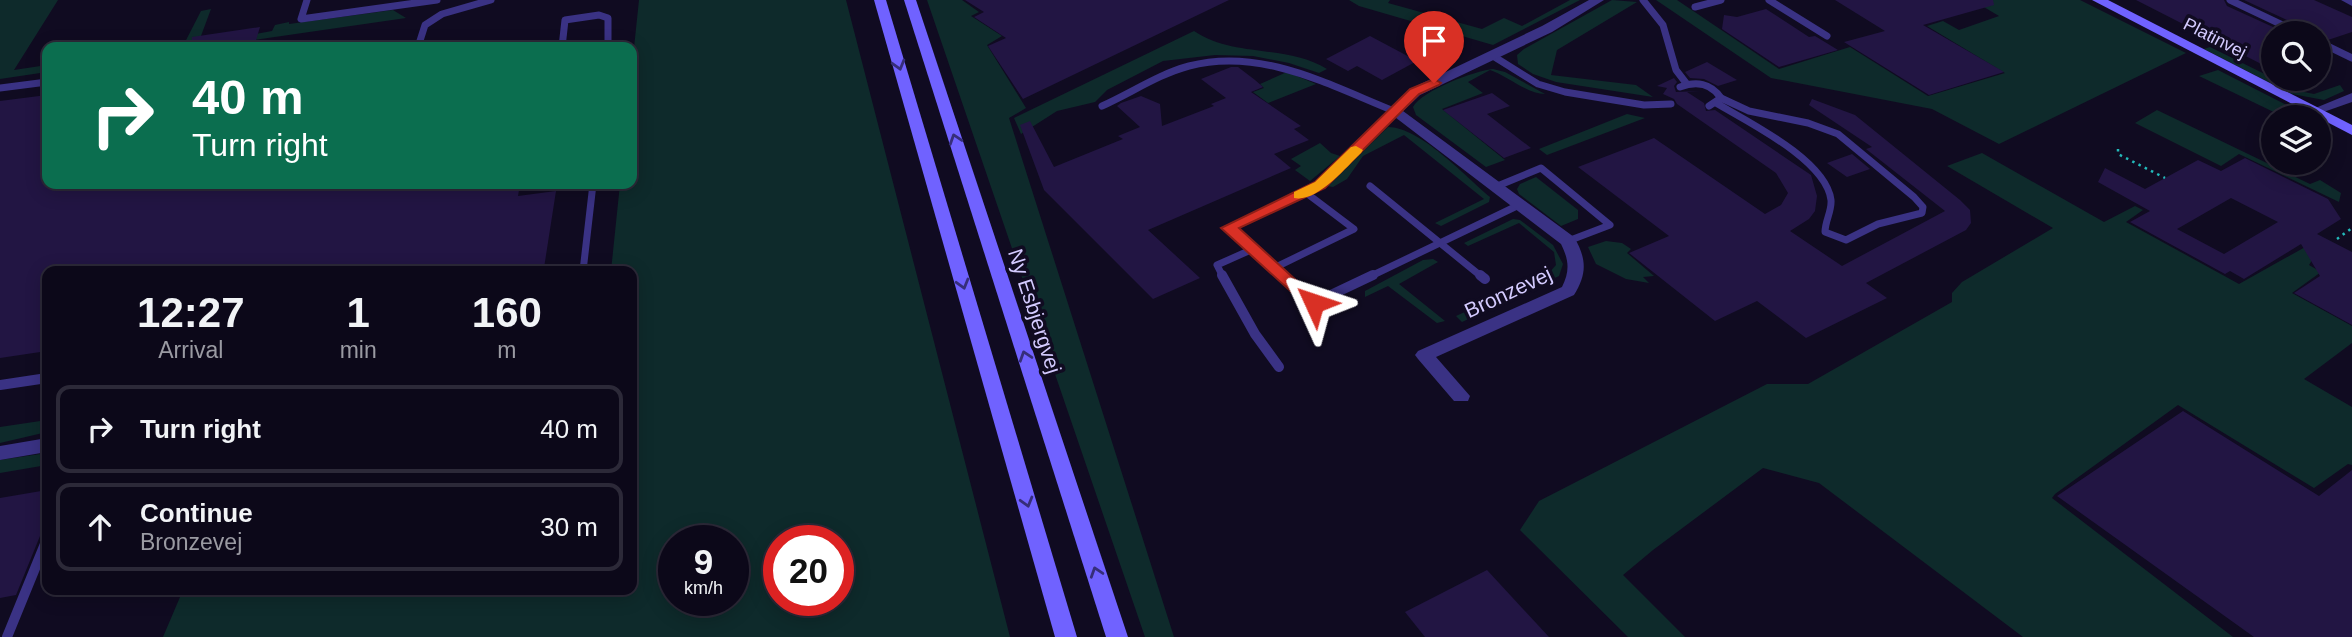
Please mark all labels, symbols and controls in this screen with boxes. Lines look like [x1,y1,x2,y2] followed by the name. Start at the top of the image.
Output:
[1404,11,1464,83] pin
[2180,14,2250,62] street label: Platinvej
[2261,21,2331,175] map controls
[2261,21,2331,91] button: search
[1415,22,1453,60] icon: arrive
[890,59,905,71] one-way arrow
[77,70,168,161] icon: right
[192,70,304,124] text: 40 m
[2261,105,2331,175] button: layers
[192,127,328,163] text: Turn right
[949,134,963,146] one-way arrow
[1004,246,1066,376] street label: Ny Esbjergvej
[1461,262,1555,322] street label: Bronzevej
[1277,266,1351,340] position arrow
[954,278,969,290] one-way arrow
[137,289,245,336] text: 12:27
[346,289,370,336] text: 1
[472,289,542,336] text: 160
[158,337,223,363] text: Arrival
[340,337,377,363] text: min
[497,337,516,363] text: m
[1019,350,1034,362] one-way arrow
[81,410,119,448] icon: right
[140,414,261,444] text: Turn right
[540,414,598,444] text: 40 m
[1018,496,1033,508] one-way arrow
[140,498,253,528] text: Continue
[81,508,119,546] icon: ahead
[540,512,598,542] text: 30 m
[763,525,854,616] speed limit sign: 20
[140,529,242,555] text: Bronzevej
[694,542,713,581] text: 9
[1089,566,1104,578] one-way arrow
[684,578,723,598] text: km/h

